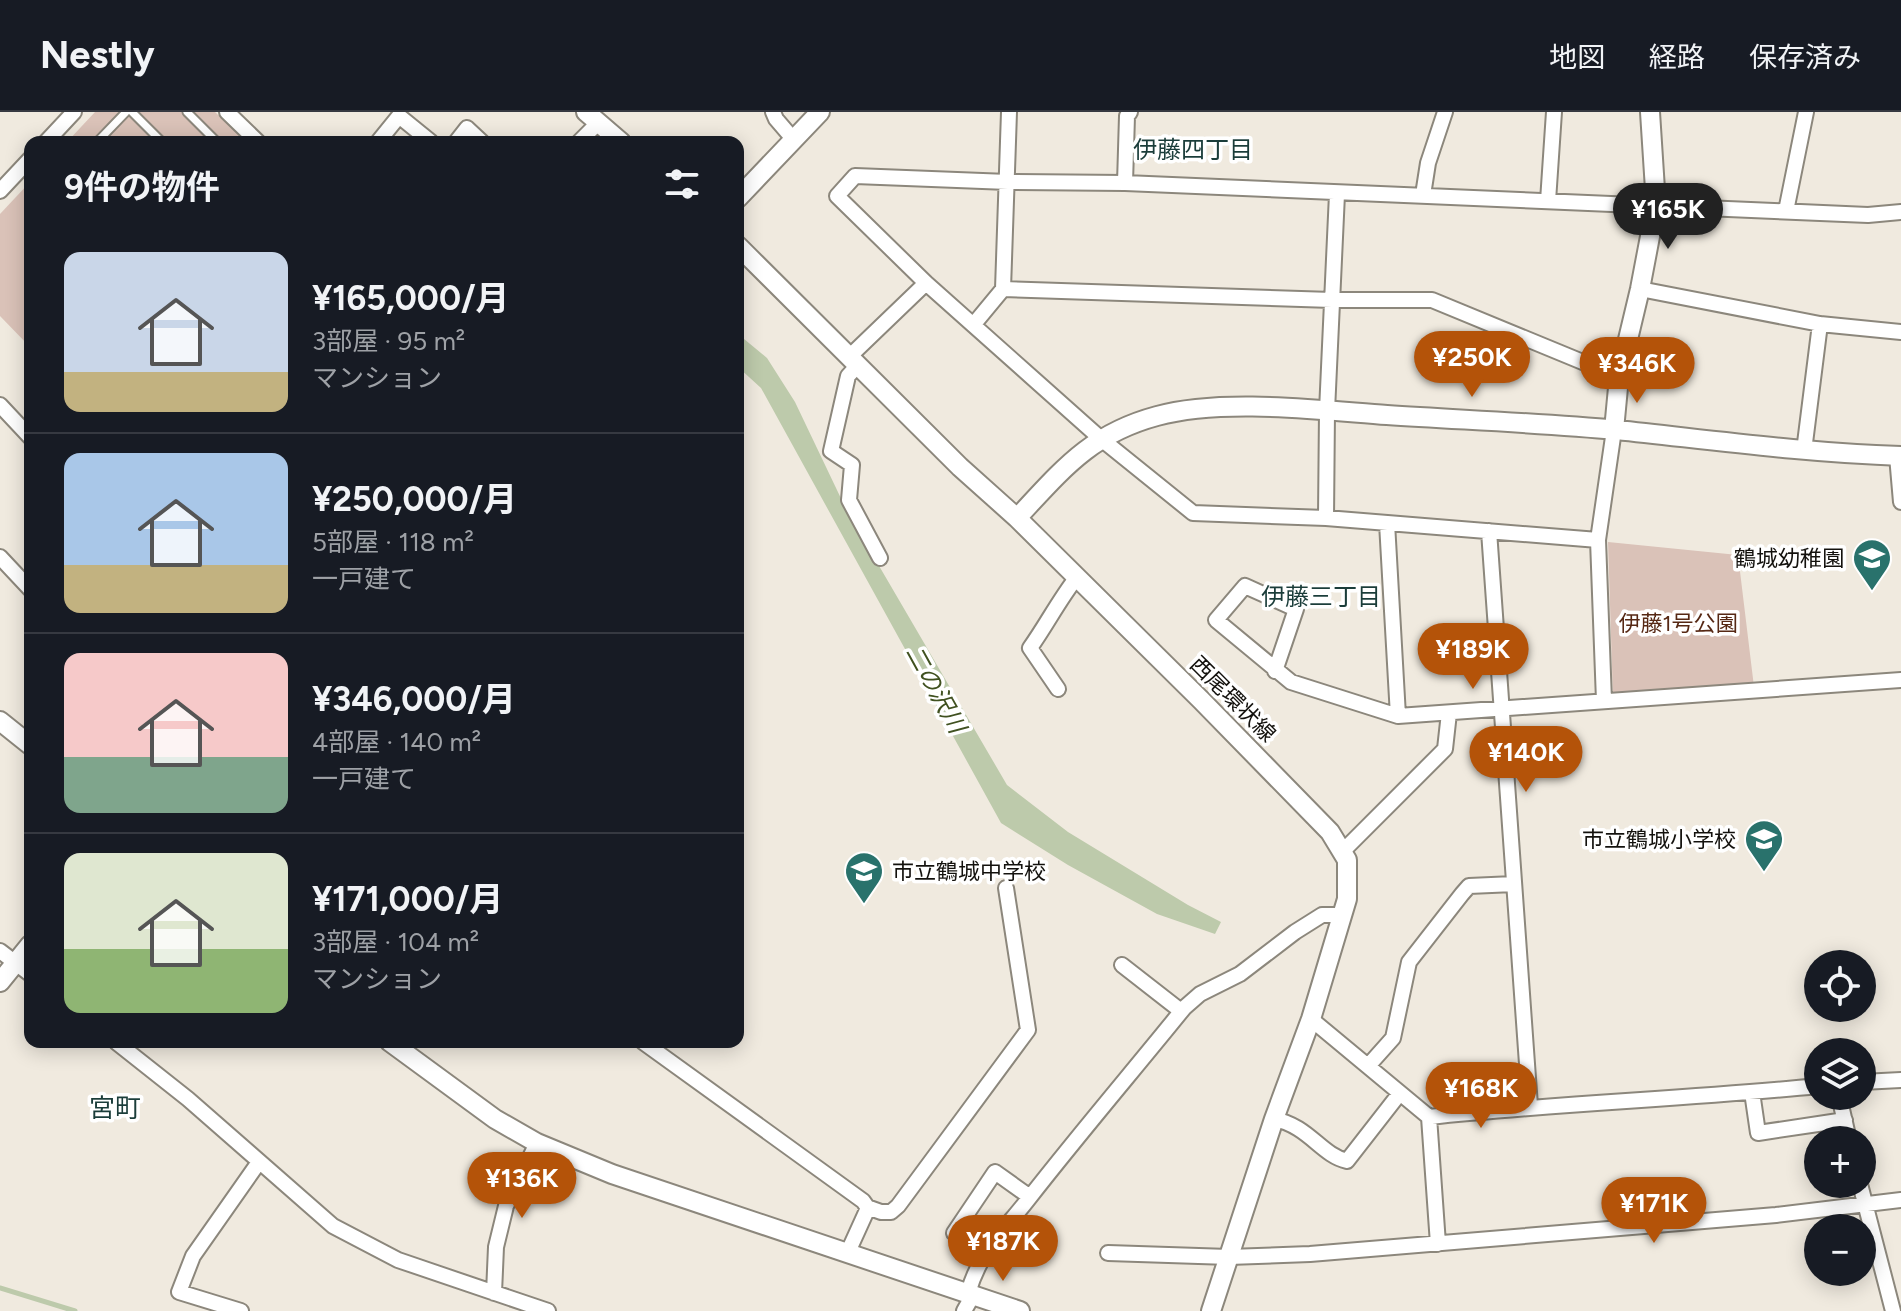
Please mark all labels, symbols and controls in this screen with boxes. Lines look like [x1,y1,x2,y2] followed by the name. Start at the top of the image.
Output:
[40,32,155,78] text: Nestly
[1549,40,1605,74] text: 地図
[1649,40,1705,74] text: 経路
[1749,40,1861,74] text: 保存済み
[1133,135,1253,164] district label: 伊藤四丁目
[660,162,704,206] icon: filters
[64,167,220,208] text: 9件の物件
[1612,183,1724,251] pin: ¥165K
[1631,193,1705,225] text: ¥165K
[312,278,510,319] text: ¥165,000/月
[128,284,224,380] icon: home
[312,325,465,357] text: 3部屋 · 95 m²
[1416,331,1528,399] pin: ¥250K
[1581,337,1693,405] pin: ¥346K
[1432,341,1512,373] text: ¥250K
[1598,347,1676,379] text: ¥346K
[312,362,442,394] text: マンション
[312,479,517,520] text: ¥250,000/月
[128,485,224,581] icon: home
[312,526,474,558] text: 5部屋 · 118 m²
[1851,537,1893,592] school or university icon: 鶴城幼稚園
[1734,545,1844,572] place label: 鶴城幼稚園
[312,563,416,595] text: 一戸建て
[1261,582,1381,611] district label: 伊藤三丁目
[1618,610,1738,637] park label: 伊藤1号公園
[1417,623,1529,691] pin: ¥189K
[1436,633,1510,665] text: ¥189K
[900,640,973,741] water label: 二の沢川
[1185,651,1281,747] street label: 西尾環状線
[312,679,516,720] text: ¥346,000/月
[128,685,224,781] icon: home
[312,726,481,758] text: 4部屋 · 140 m²
[1470,726,1582,794] pin: ¥140K
[1487,736,1565,768] text: ¥140K
[312,763,416,795] text: 一戸建て
[1743,818,1785,873] school or university icon: 市立鶴城小学校
[1582,826,1736,853] place label: 市立鶴城小学校
[843,850,885,905] school or university icon: 市立鶴城中学校
[892,858,1046,885] place label: 市立鶴城中学校
[312,879,503,920] text: ¥171,000/月
[128,885,224,981] icon: home
[312,926,479,958] text: 3部屋 · 104 m²
[1804,950,1876,1286] map controls
[1804,950,1876,1022] button: locate
[312,963,442,995] text: マンション
[1804,1038,1876,1110] button: layers
[1425,1062,1537,1130] pin: ¥168K
[1444,1072,1518,1104] text: ¥168K
[89,1092,141,1124] district label: 宮町
[1804,1126,1876,1198] button: +
[466,1152,578,1220] pin: ¥136K
[485,1162,559,1194] text: ¥136K
[1598,1177,1710,1245] pin: ¥171K
[1619,1187,1689,1219] text: ¥171K
[1804,1214,1876,1286] button: −
[947,1215,1059,1283] pin: ¥187K
[966,1225,1040,1257] text: ¥187K

